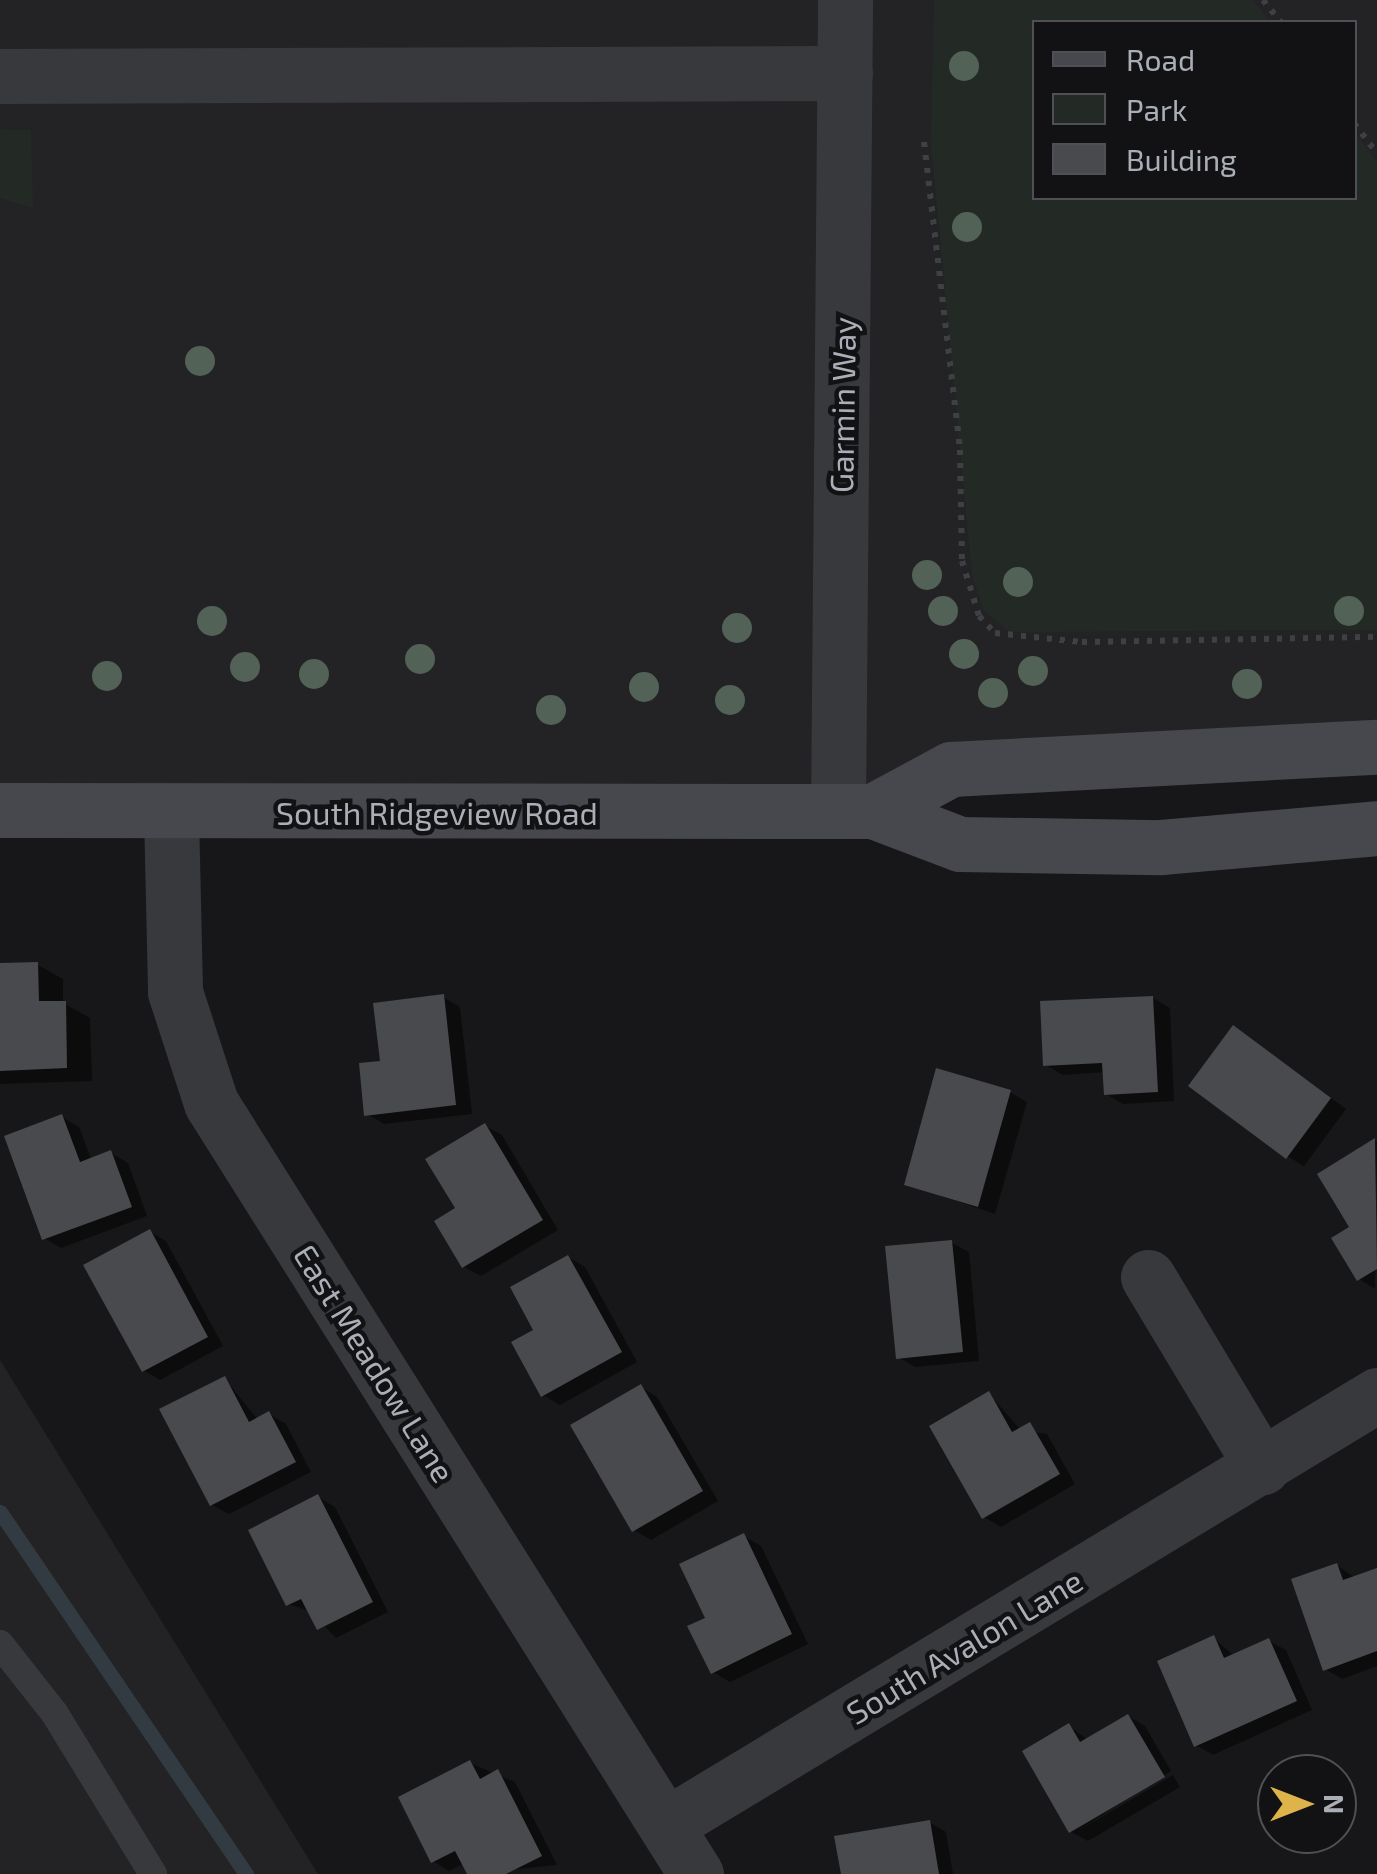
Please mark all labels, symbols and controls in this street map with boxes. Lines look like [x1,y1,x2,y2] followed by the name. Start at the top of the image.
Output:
[1032,20,1357,200] legend
[1126,41,1195,77] text: Road
[1126,91,1187,127] text: Park
[1126,141,1237,177] text: Building
[821,316,863,494] street label: Garmin Way
[276,793,598,831] street label: South Ridgeview Road
[286,1237,464,1489] street label: East Meadow Lane
[839,1560,1089,1732] street label: South Avalon Lane
[1257,1754,1357,1854] north arrow
[1318,1794,1352,1814] text: N

